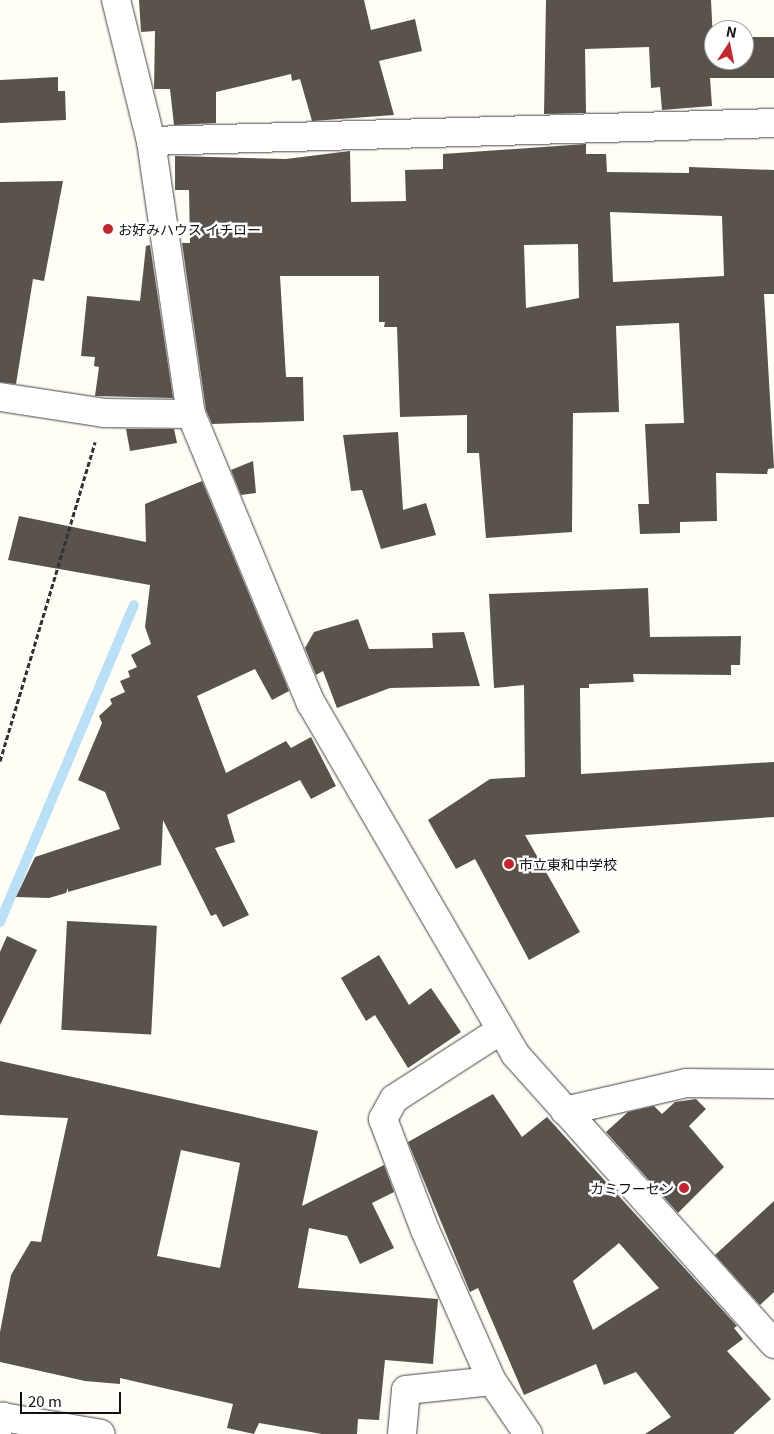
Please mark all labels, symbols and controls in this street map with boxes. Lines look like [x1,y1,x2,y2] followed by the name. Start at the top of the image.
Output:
[704,20,754,70] north arrow
[725,20,739,42] text: N
[118,221,261,237] place label: お好みハウス イチロー
[102,223,114,235] marker: お好みハウス イチロー
[519,856,617,872] place label: 市立東和中学校
[503,858,515,870] marker: 市立東和中学校
[590,1180,674,1196] place label: カミフーセン
[678,1182,690,1194] marker: カミフーセン
[22,1382,124,1414] scale bar
[28,1390,62,1411] text: 20 m

